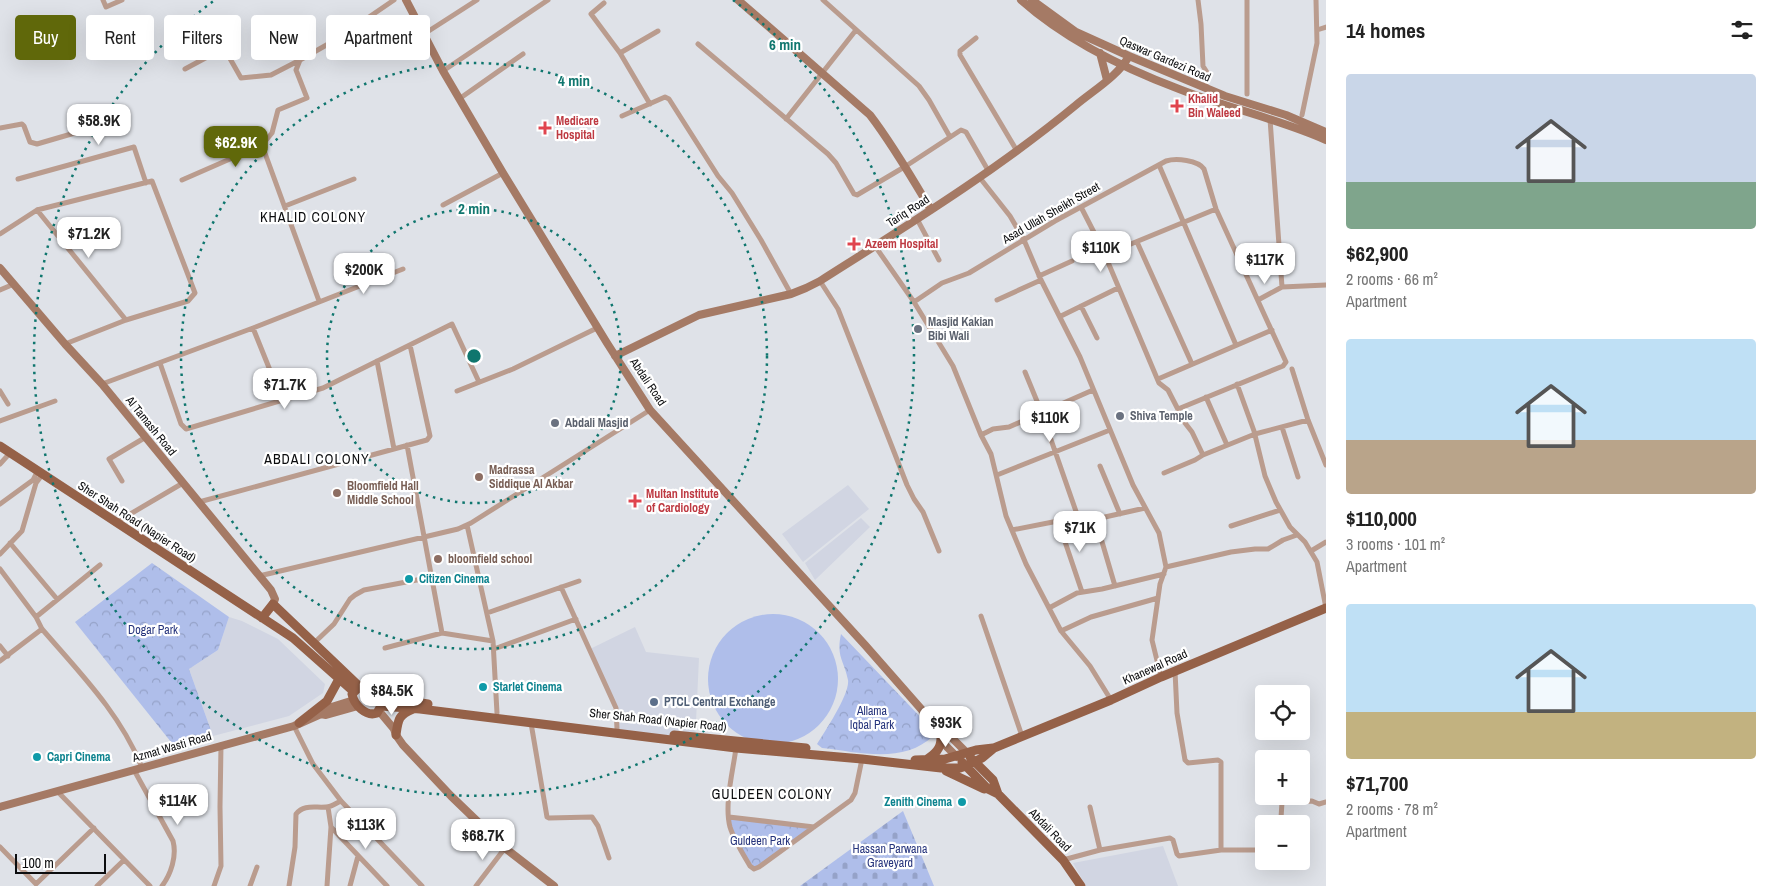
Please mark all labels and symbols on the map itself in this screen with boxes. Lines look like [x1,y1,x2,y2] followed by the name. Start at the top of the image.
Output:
[1117,33,1213,85] street label: Qaswar Gardezi Road
[769,34,801,55] text: 6 min
[558,70,590,91] text: 4 min
[1188,91,1241,121] place label: Khalid Bin Waleed
[1170,99,1184,113] marker: Khalid Bin Waleed
[58,104,140,146] pin: $58.9K
[556,113,599,143] place label: Medicare Hospital
[538,121,552,135] marker: Medicare Hospital
[195,126,277,168] pin: $62.9K
[999,178,1103,248] street label: Asad Ullah Sheikh Street
[883,191,933,231] street label: Tariq Road
[458,198,490,219] text: 2 min
[260,208,366,226] district label: KHALID COLONY
[48,216,130,259] pin: $71.2K
[1066,230,1136,273] pin: $110K
[865,236,939,252] place label: Azeem Hospital
[847,237,861,251] marker: Azeem Hospital
[1230,242,1300,285] pin: $117K
[329,252,399,295] pin: $200K
[928,314,994,344] place label: Masjid Kakian Bibi Wali
[912,323,924,335] marker: Masjid Kakian Bibi Wali
[465,347,483,365] centre of rings
[626,354,670,409] street label: Abdali Road
[244,368,326,410] pin: $71.7K
[121,392,180,459] street label: Al Tamash Road
[1015,400,1085,443] pin: $110K
[1130,408,1193,424] place label: Shiva Temple
[1114,410,1126,422] marker: Shiva Temple
[565,415,628,431] place label: Abdali Masjid
[549,417,561,429] marker: Abdali Masjid
[263,450,370,468] district label: ABDALI COLONY
[489,462,573,492] place label: Madrassa Siddique Al Akbar
[473,471,485,483] marker: Madrassa Siddique Al Akbar
[75,478,199,566] street label: Sher Shah Road (Napier Road)
[347,478,419,508] place label: Bloomfield Hall Middle School
[646,486,719,516] place label: Multan Institute of Cardiology
[331,487,343,499] marker: Bloomfield Hall Middle School
[628,494,642,508] marker: Multan Institute of Cardiology
[1050,510,1110,553] pin: $71K
[448,551,532,567] place label: bloomfield school
[432,553,444,565] marker: bloomfield school
[419,571,490,587] place label: Citizen Cinema
[403,573,415,585] marker: Citizen Cinema
[128,622,178,638] park label: Dogar Park
[1120,646,1190,688] street label: Khanewal Road
[351,674,433,716] pin: $84.5K
[493,679,562,695] place label: Starlet Cinema
[477,681,489,693] marker: Starlet Cinema
[664,694,776,710] place label: PTCL Central Exchange
[648,696,660,708] marker: PTCL Central Exchange
[850,703,894,733] park label: Allama Iqbal Park
[589,705,727,735] street label: Sher Shah Road (Napier Road)
[916,706,976,748] pin: $93K
[130,728,213,766] street label: Azmat Wasti Road
[47,749,111,765] place label: Capri Cinema
[31,751,43,763] marker: Capri Cinema
[143,784,213,826] pin: $114K
[711,785,833,803] district label: GULDEEN COLONY
[884,794,953,810] place label: Zenith Cinema
[956,796,968,808] marker: Zenith Cinema
[1025,804,1075,855] street label: Abdali Road
[331,808,401,850] pin: $113K
[442,818,524,861] pin: $68.7K
[730,833,790,849] park label: Guldeen Park
[853,841,928,871] park label: Hassan Parwana Graveyard
[15,851,106,874] scale bar

